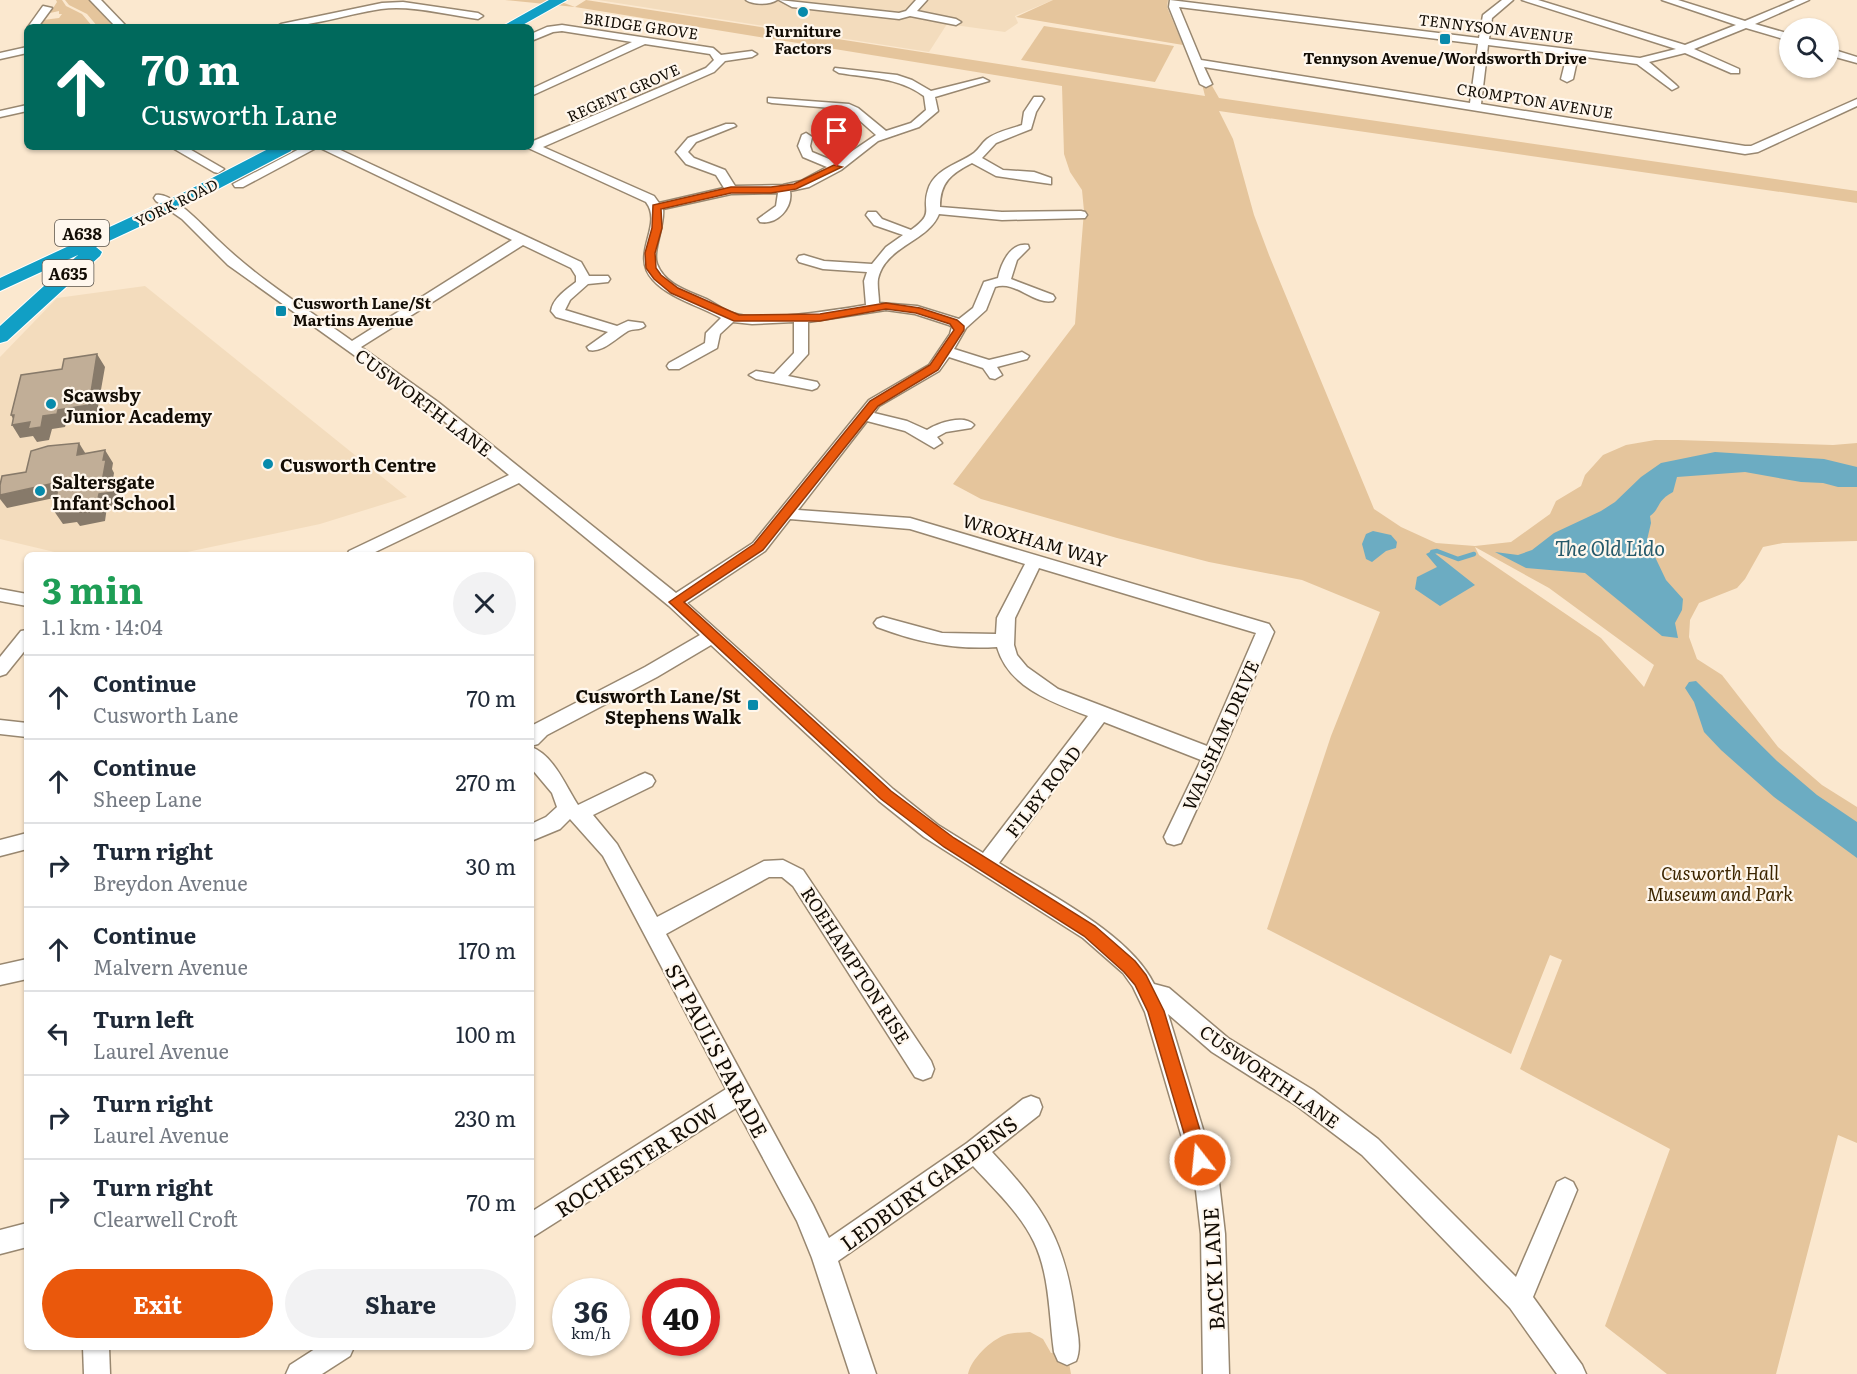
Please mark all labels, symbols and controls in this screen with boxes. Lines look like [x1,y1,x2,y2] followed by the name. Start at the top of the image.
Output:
[796,5,810,19] marker: Furniture Factors
[582,6,700,44] street label: BRIDGE GROVE
[1417,7,1575,49] street label: TENNYSON AVENUE
[1779,18,1839,78] map controls
[1779,18,1839,78] button: search
[765,19,842,59] place label: Furniture Factors
[1438,32,1452,46] marker: Tennyson Avenue/Wordsworth Drive
[141,36,240,98] text: 70 m
[1303,46,1587,69] place label: Tennyson Avenue/Wordsworth Drive
[42,48,120,126] icon: ahead
[563,57,683,127] street label: REGENT GROVE
[1455,76,1615,124] street label: CROMPTON AVENUE
[141,93,337,133] text: Cusworth Lane
[811,105,862,167] pin
[820,114,853,147] icon: arrive
[130,172,222,232] street label: YORK ROAD
[55,220,109,246] road number: A638
[42,260,94,286] road number: A635
[293,291,431,331] place label: Cusworth Lane/St Martins Avenue
[274,304,288,318] marker: Cusworth Lane/St Martins Avenue
[350,341,498,463] street label: CUSWORTH LANE
[63,381,212,429] place label: Scawsby Junior Academy
[44,397,58,411] marker: Scawsby Junior Academy
[280,451,436,478] place label: Cusworth Centre
[261,457,275,471] marker: Cusworth Centre
[52,468,176,516] place label: Saltersgate Infant School
[33,484,47,498] marker: Saltersgate Infant School
[959,506,1111,574] street label: WROXHAM WAY
[1555,532,1665,562] water label: The Old Lido
[42,562,143,615] text: 3 min
[453,572,516,635] button: close
[42,611,163,641] text: 1.1 km · 14:04
[1175,656,1265,814] street label: WALSHAM DRIVE
[93,666,196,699] text: Continue
[42,681,75,714] icon: ahead
[466,681,516,714] text: 70 m
[575,682,742,730] place label: Cusworth Lane/St Stephens Walk
[746,698,760,712] marker: Cusworth Lane/St Stephens Walk
[93,699,238,729] text: Cusworth Lane
[999,739,1087,843] street label: FILBY ROAD
[93,750,196,783] text: Continue
[42,765,75,798] icon: ahead
[455,765,516,798] text: 270 m
[93,783,202,813] text: Sheep Lane
[93,834,213,867] text: Turn right
[42,849,75,882] icon: right
[466,849,516,882] text: 30 m
[1647,859,1793,907] park label: Cusworth Hall Museum and Park
[93,867,248,897] text: Breydon Avenue
[795,881,917,1049] street label: ROEHAMPTON RISE
[93,918,196,951] text: Continue
[42,933,75,966] icon: ahead
[458,933,516,966] text: 170 m
[93,951,248,981] text: Malvern Avenue
[659,957,777,1143] street label: ST PAUL'S PARADE
[93,1002,194,1035] text: Turn left
[42,1017,75,1050] icon: left
[456,1017,516,1050] text: 100 m
[1194,1017,1346,1135] street label: CUSWORTH LANE
[93,1035,229,1065] text: Laurel Avenue
[93,1086,213,1119] text: Turn right
[548,1094,724,1224] street label: ROCHESTER ROW
[42,1101,75,1134] icon: right
[454,1101,516,1134] text: 230 m
[833,1107,1023,1257] street label: LEDBURY GARDENS
[93,1119,229,1149] text: Laurel Avenue
[1168,1128,1232,1192] position arrow
[93,1170,213,1203] text: Turn right
[42,1185,75,1218] icon: right
[466,1185,516,1218] text: 70 m
[93,1203,238,1233] text: Clearwell Croft
[1193,1207,1231,1331] street label: BACK LANE
[42,1269,273,1338] button: Exit
[285,1269,516,1338] button: Share
[642,1278,720,1356] speed limit sign: 40
[574,1288,608,1332] text: 36
[571,1321,611,1344] text: km/h

